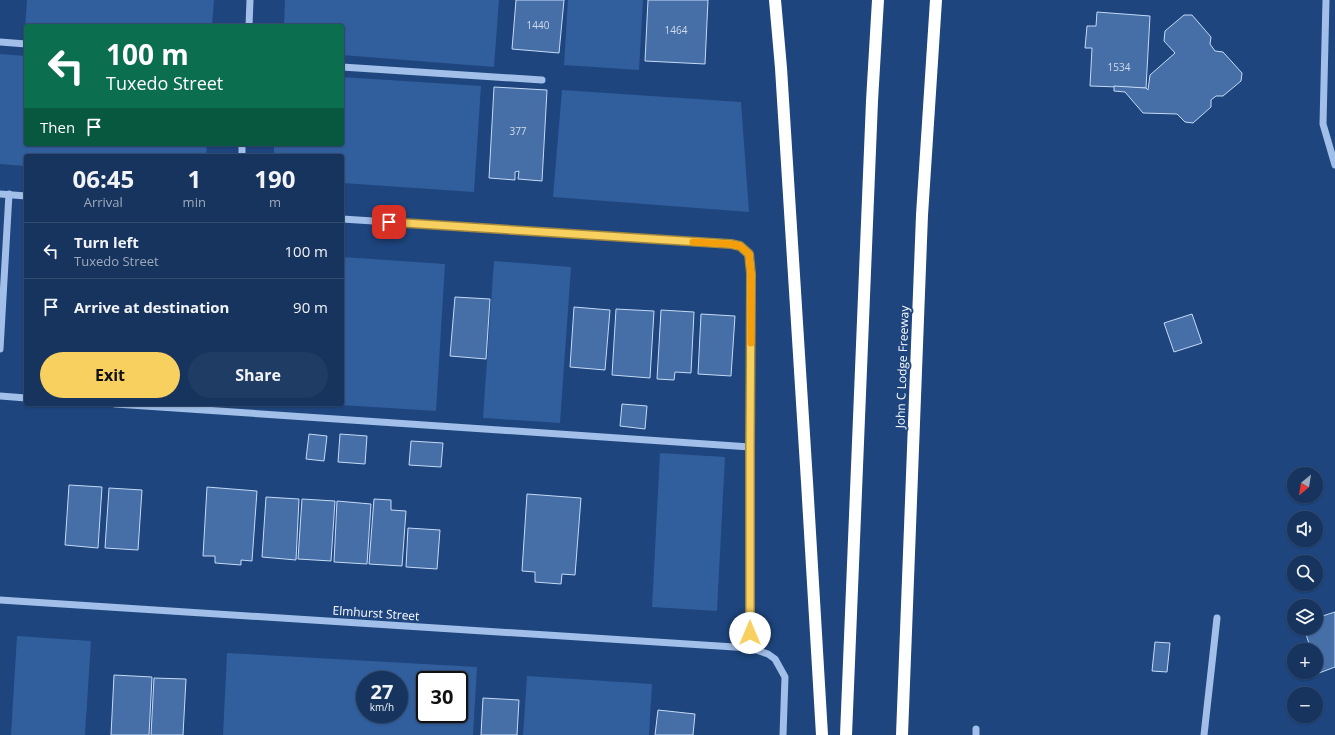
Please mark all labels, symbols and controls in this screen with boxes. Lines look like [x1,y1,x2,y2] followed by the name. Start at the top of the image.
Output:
[527,18,550,32] house number: 1440
[665,23,688,37] house number: 1464
[106,35,189,73] text: 100 m
[40,40,92,92] icon: left
[1108,60,1131,74] house number: 1534
[106,71,223,95] text: Tuxedo Street
[83,116,105,138] icon: arrive
[40,117,75,137] text: Then
[509,124,527,138] house number: 377
[72,162,134,195] text: 06:45
[187,162,201,195] text: 1
[254,162,296,195] text: 190
[84,193,123,211] text: Arrival
[183,193,206,211] text: min
[269,193,281,211] text: m
[372,205,406,239] pin
[378,211,400,233] icon: arrive
[74,232,139,252] text: Turn left
[40,240,62,262] icon: left
[284,241,328,261] text: 100 m
[74,252,159,270] text: Tuxedo Street
[40,296,62,318] icon: arrive
[74,297,229,317] text: Arrive at destination
[293,297,328,317] text: 90 m
[891,304,913,430] street label: John C Lodge Freeway
[40,352,180,398] button: Exit
[188,352,328,398] button: Share
[1287,467,1323,503] north arrow
[1287,467,1323,723] map controls
[1287,511,1323,547] button: sound
[1287,555,1323,591] button: search
[1287,599,1323,635] button: layers
[332,601,420,625] street label: Elmhurst Street
[729,612,771,654] position arrow
[1287,643,1323,679] button: +
[416,671,468,723] speed limit sign: 30
[371,678,393,705] text: 27
[1287,687,1323,723] button: −
[370,700,394,714] text: km/h

